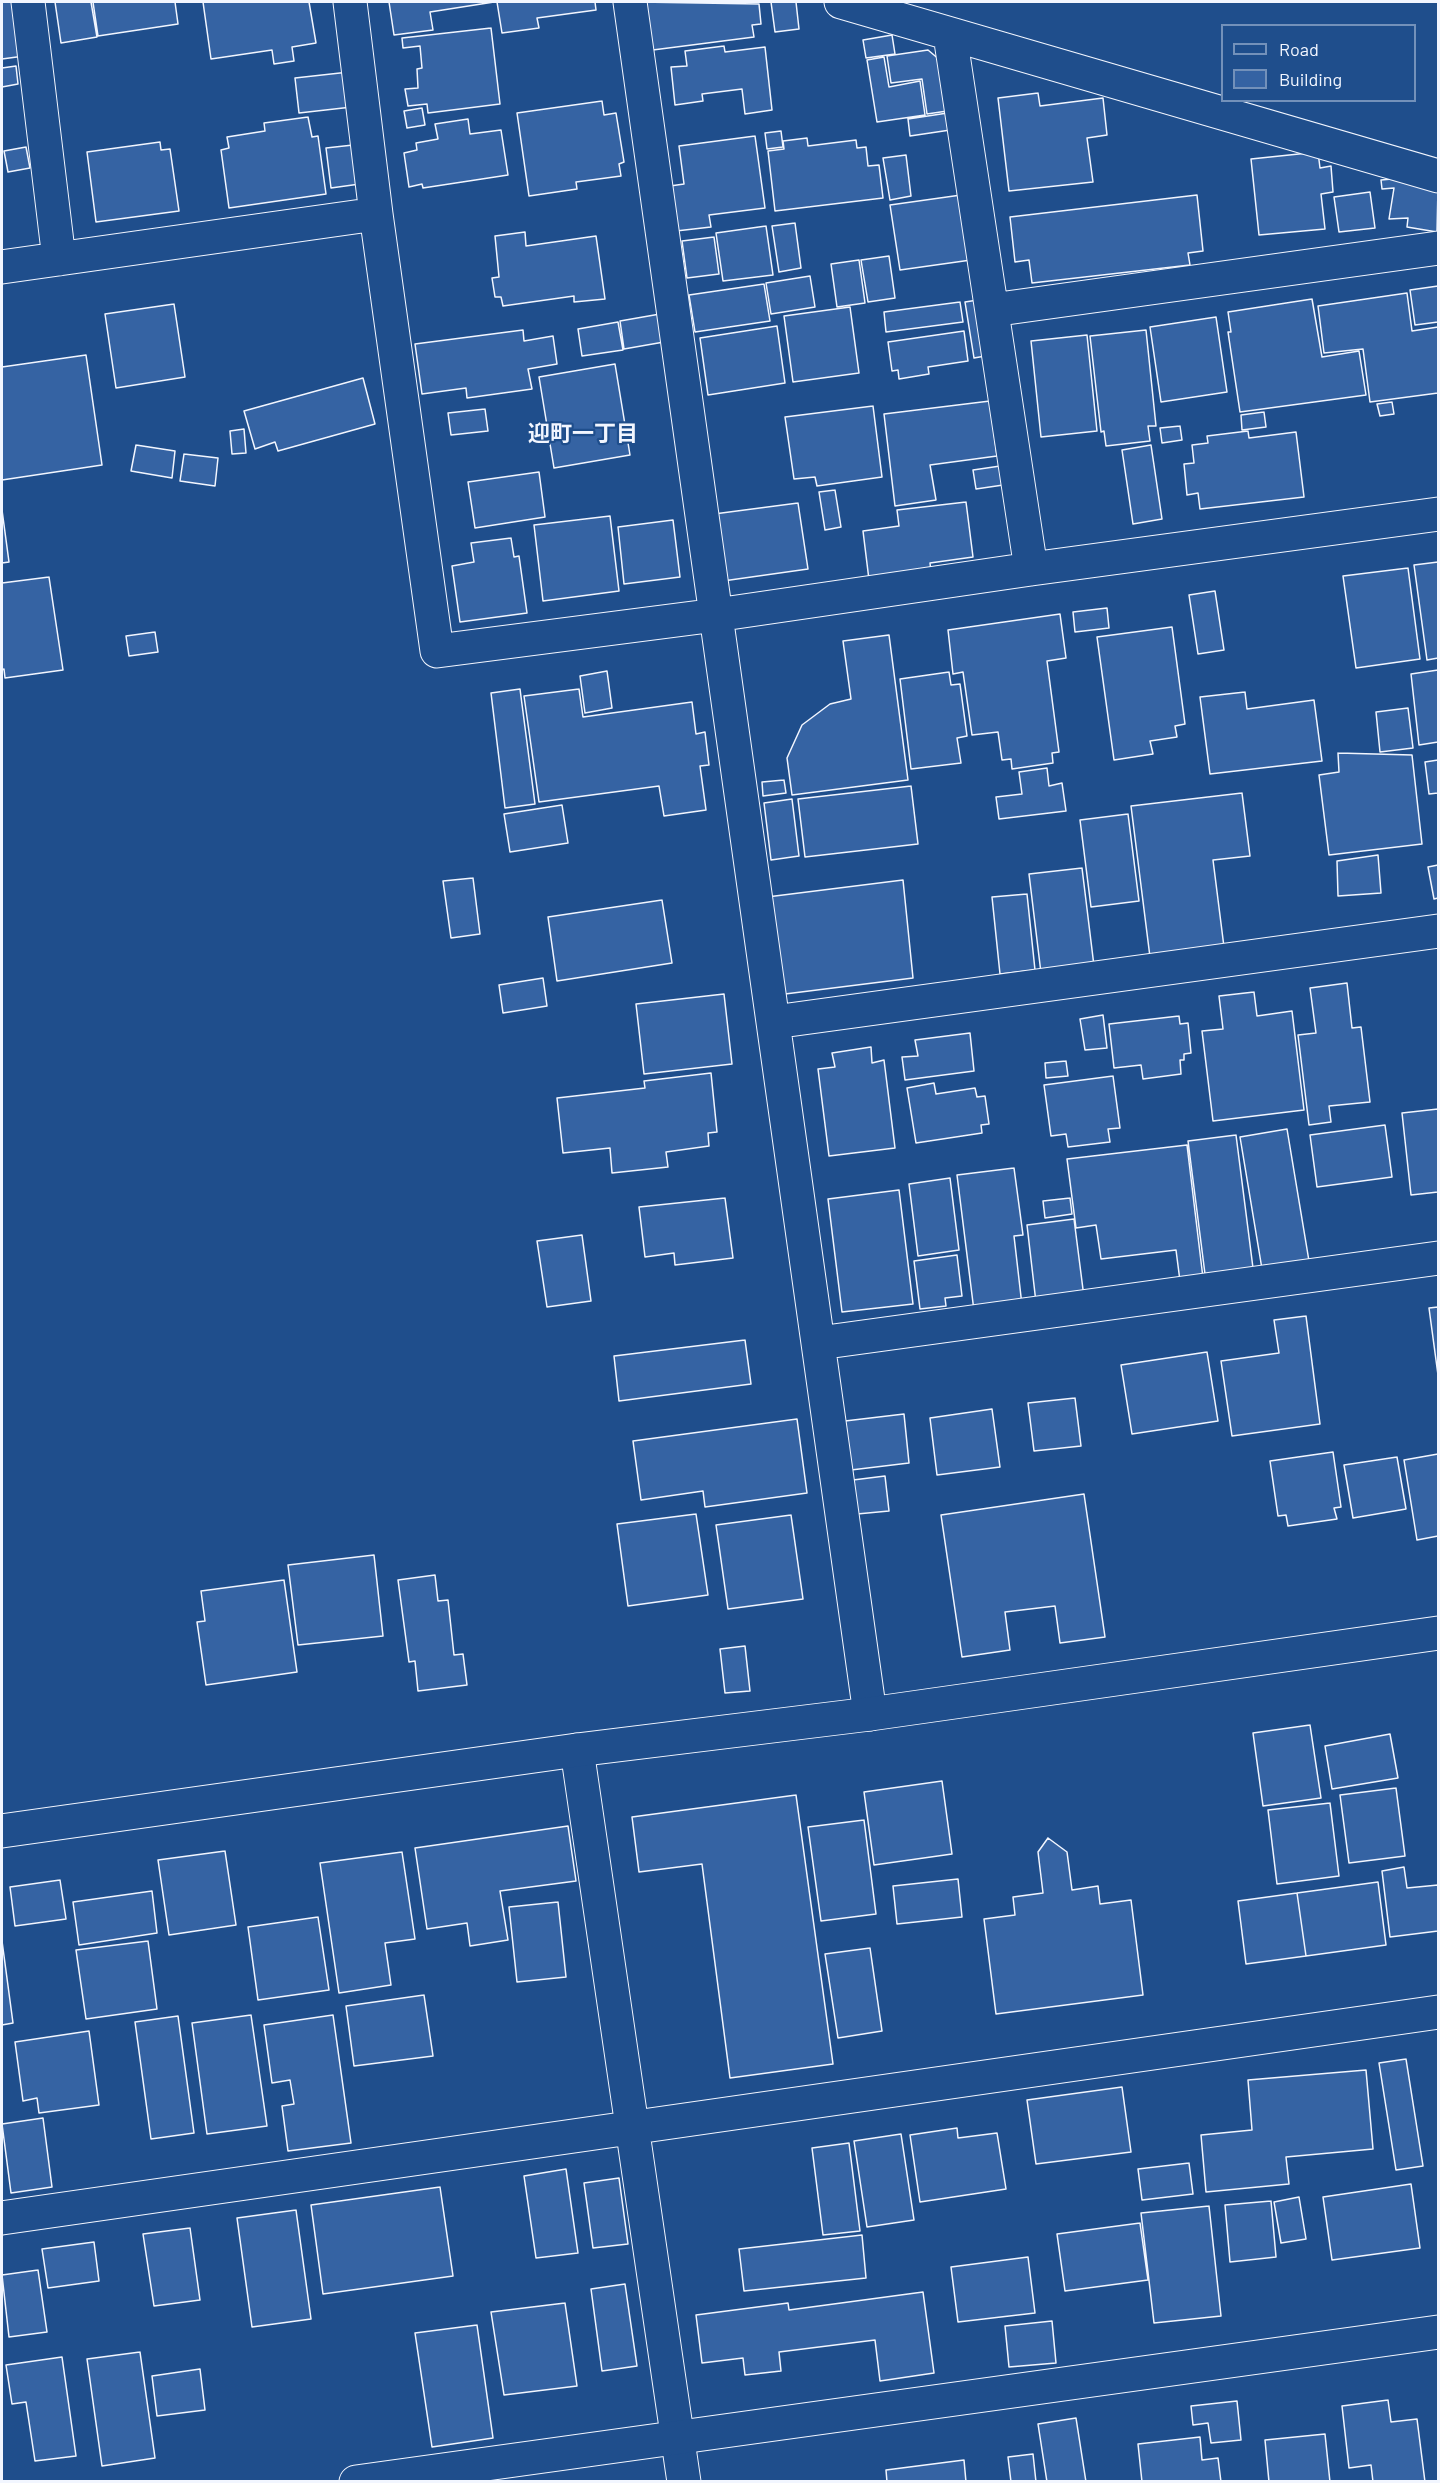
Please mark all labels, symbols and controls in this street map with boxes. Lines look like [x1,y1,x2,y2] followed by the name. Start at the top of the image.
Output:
[1221,24,1416,102] legend
[1279,38,1319,60] text: Road
[1279,68,1342,90] text: Building
[528,421,638,447] district label: 迎町一丁目

